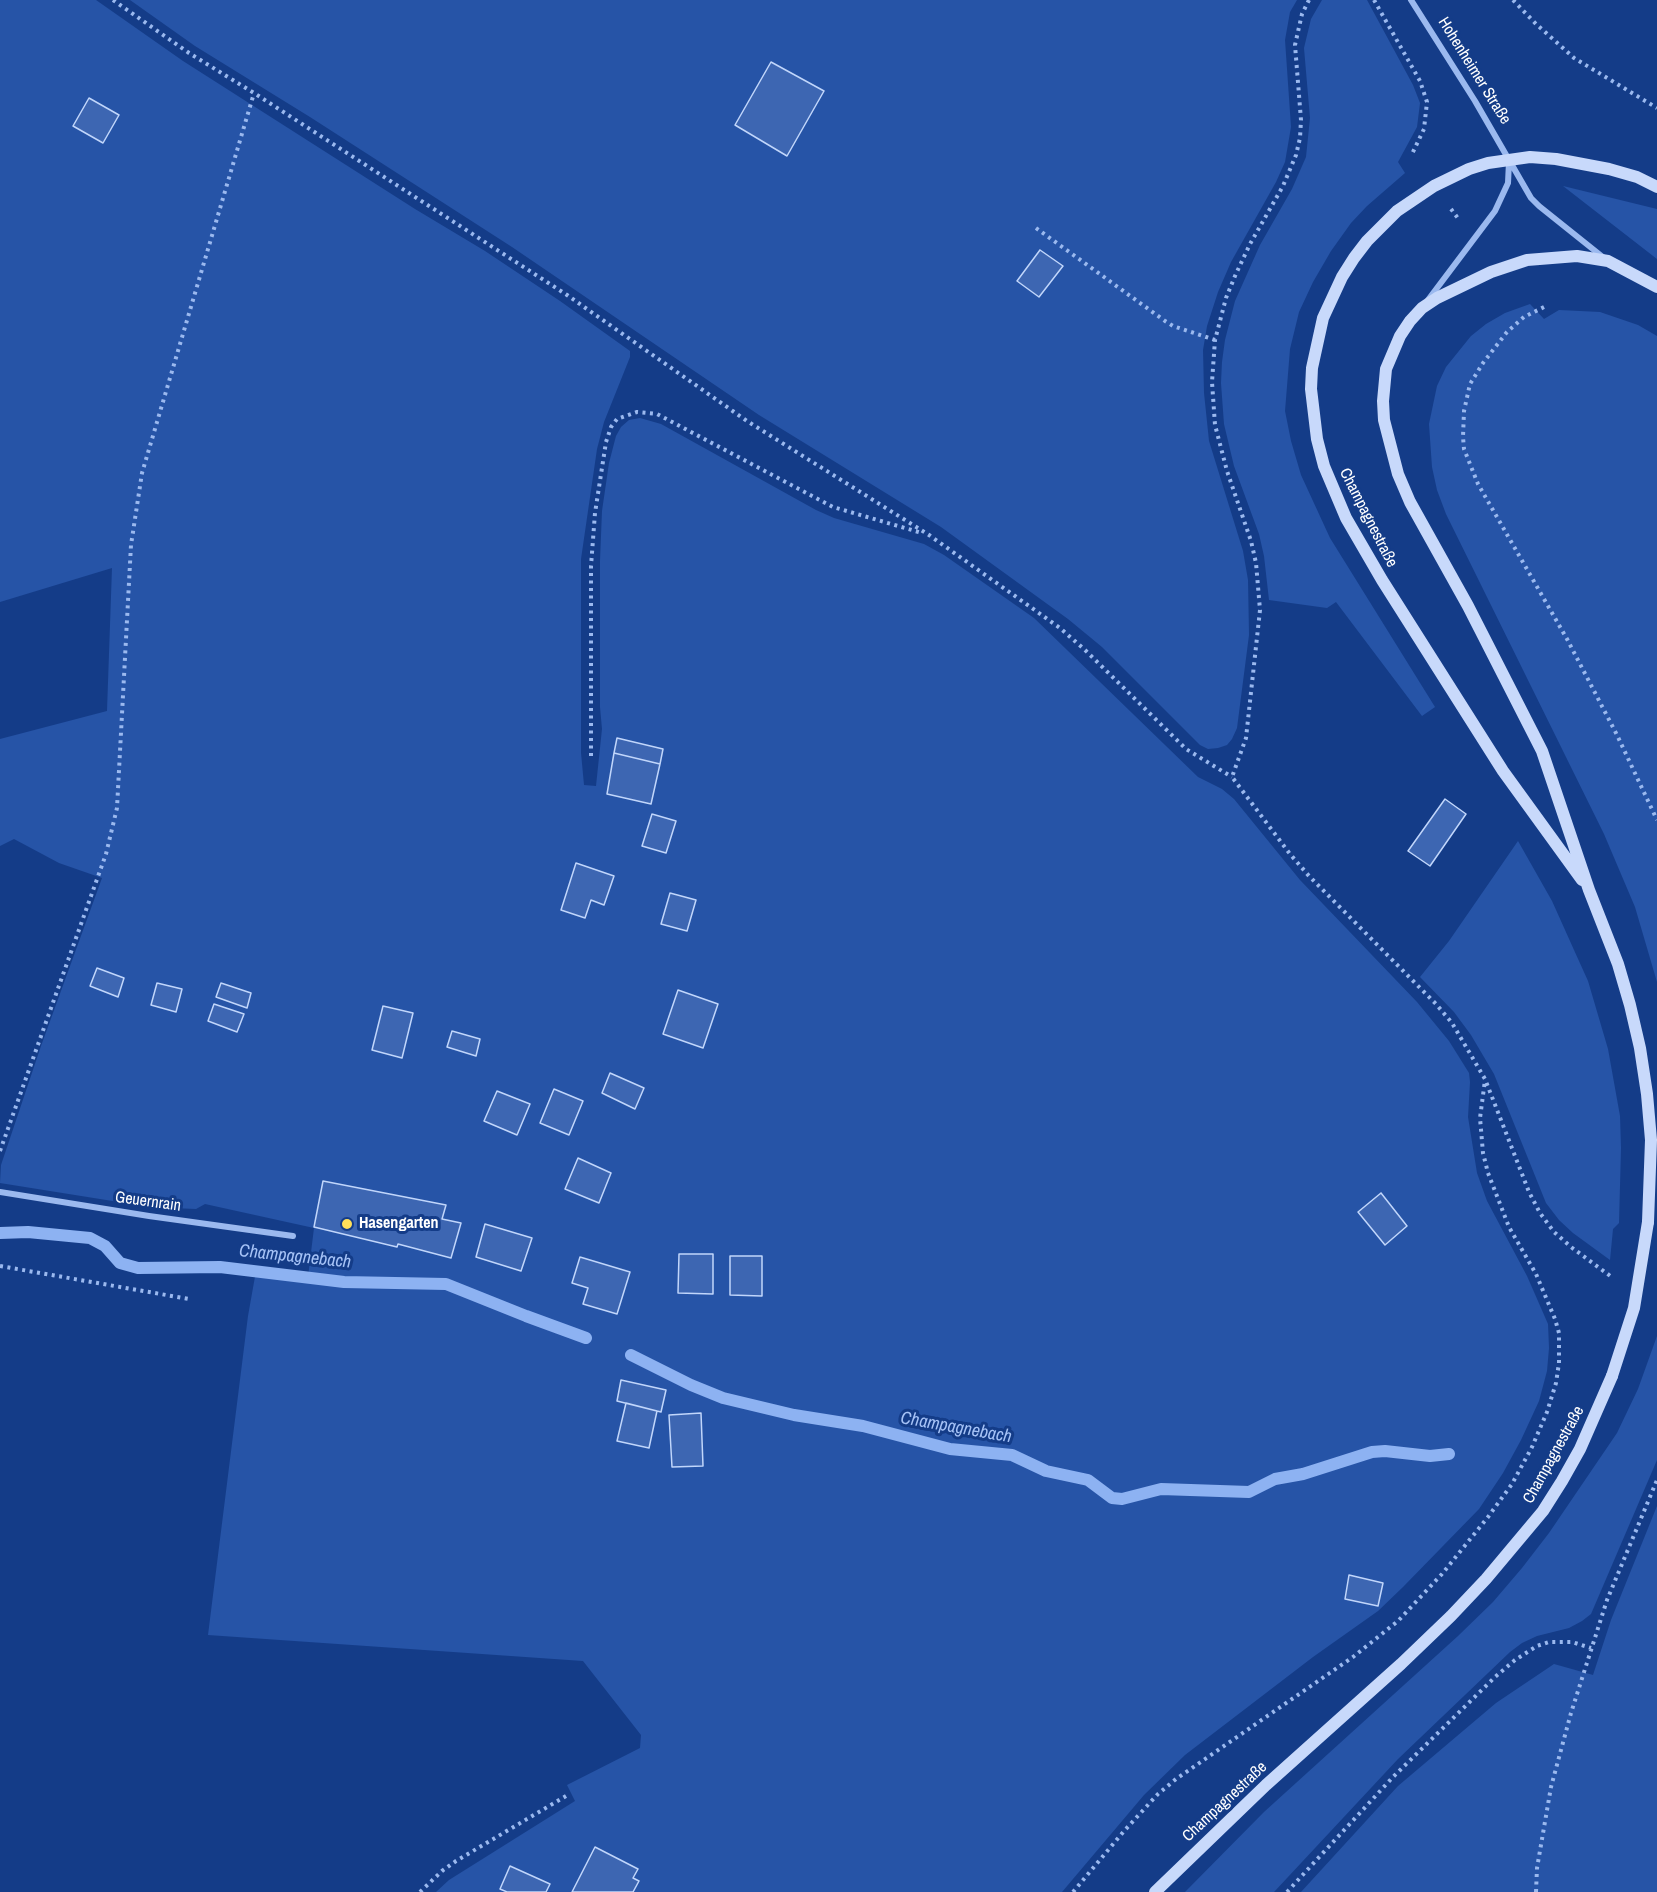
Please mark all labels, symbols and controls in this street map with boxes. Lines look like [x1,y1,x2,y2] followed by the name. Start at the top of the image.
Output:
[1433,14,1515,128] street label: Hohenheimer Straße
[1335,465,1401,571] street label: Champagnestraße
[114,1188,182,1216] street label: Geuernrain
[359,1214,438,1234] place label: Hasengarten
[340,1217,354,1231] marker: Hasengarten
[238,1240,352,1274] water label: Champagnebach
[1519,1403,1589,1507] street label: Champagnestraße
[899,1408,1013,1448] water label: Champagnebach
[1179,1758,1271,1846] street label: Champagnestraße

